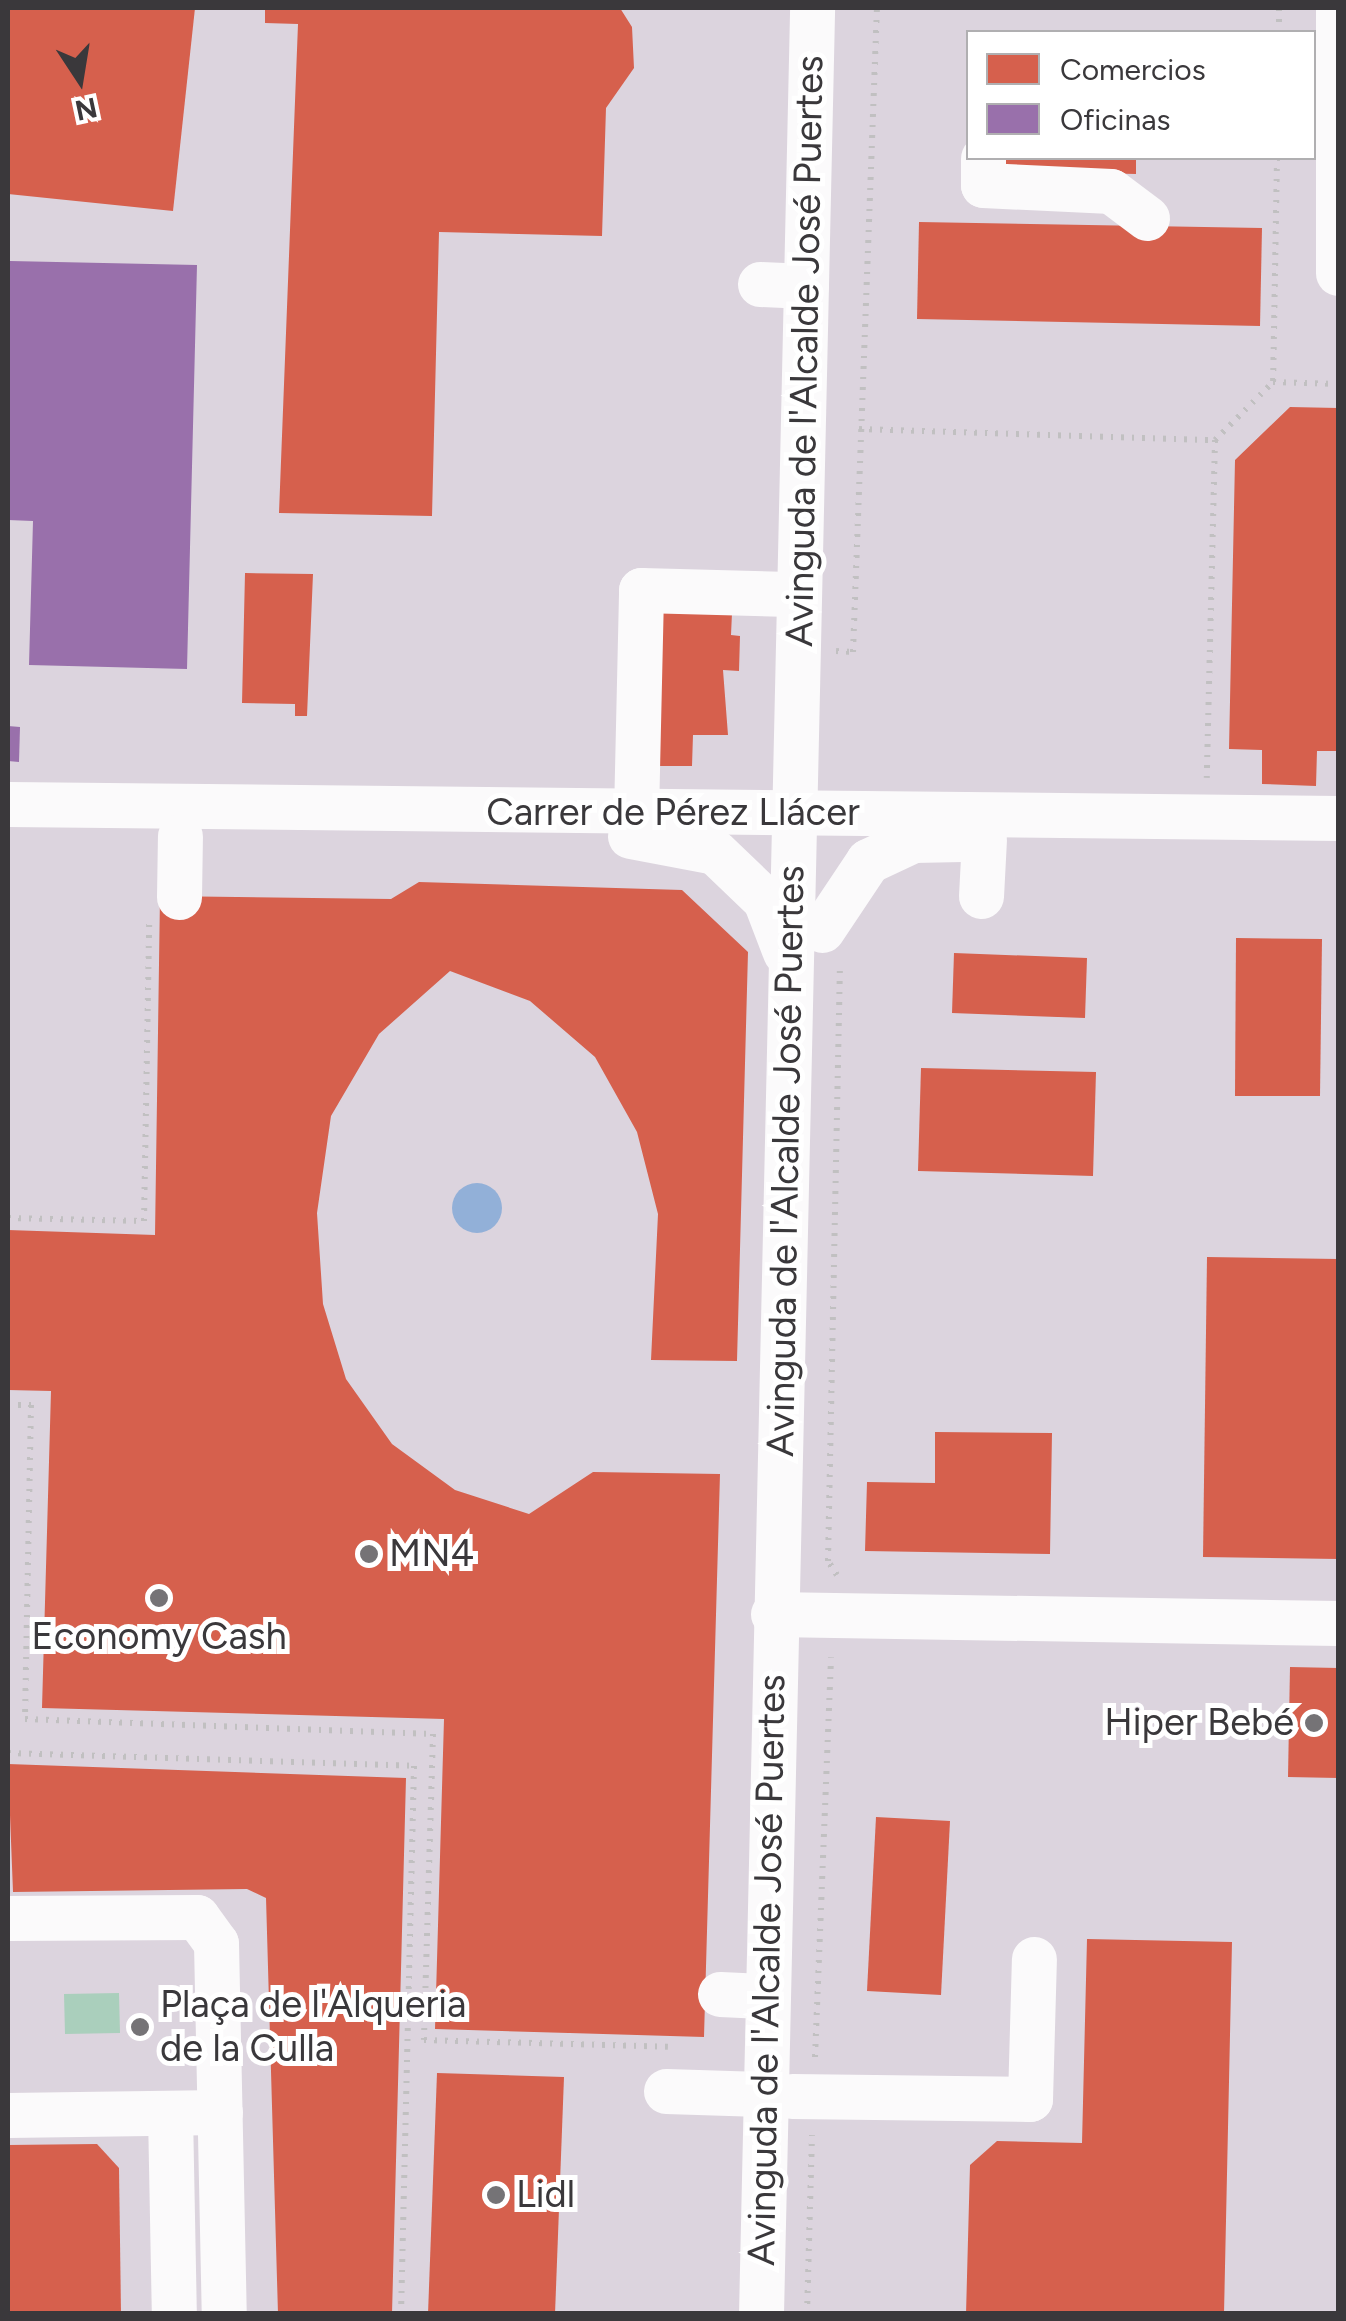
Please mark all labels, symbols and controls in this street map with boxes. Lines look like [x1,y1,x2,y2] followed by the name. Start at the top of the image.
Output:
[30,30,130,130] north arrow
[966,30,1316,160] legend
[1060,51,1206,88] text: Comercios
[777,55,833,647] street label: Avinguda de l'Alcalde José Puertes
[72,90,100,128] text: N
[1060,101,1171,138] text: Oficinas
[486,790,860,836] street label: Carrer de Pérez Llácer
[758,865,814,1457] street label: Avinguda de l'Alcalde José Puertes
[389,1531,474,1577] place label: MN4
[358,1543,380,1565] marker: MN4
[148,1587,170,1609] marker: Economy Cash
[31,1614,287,1660] place label: Economy Cash
[739,1674,795,2266] street label: Avinguda de l'Alcalde José Puertes
[1104,1700,1294,1746] place label: Hiper Bebé
[1303,1712,1325,1734] marker: Hiper Bebé
[160,1982,466,2072] place label: Plaça de l'Alqueria de la Culla
[129,2016,151,2038] marker: Plaça de l'Alqueria de la Culla
[516,2172,575,2218] place label: Lidl
[485,2184,507,2206] marker: Lidl

